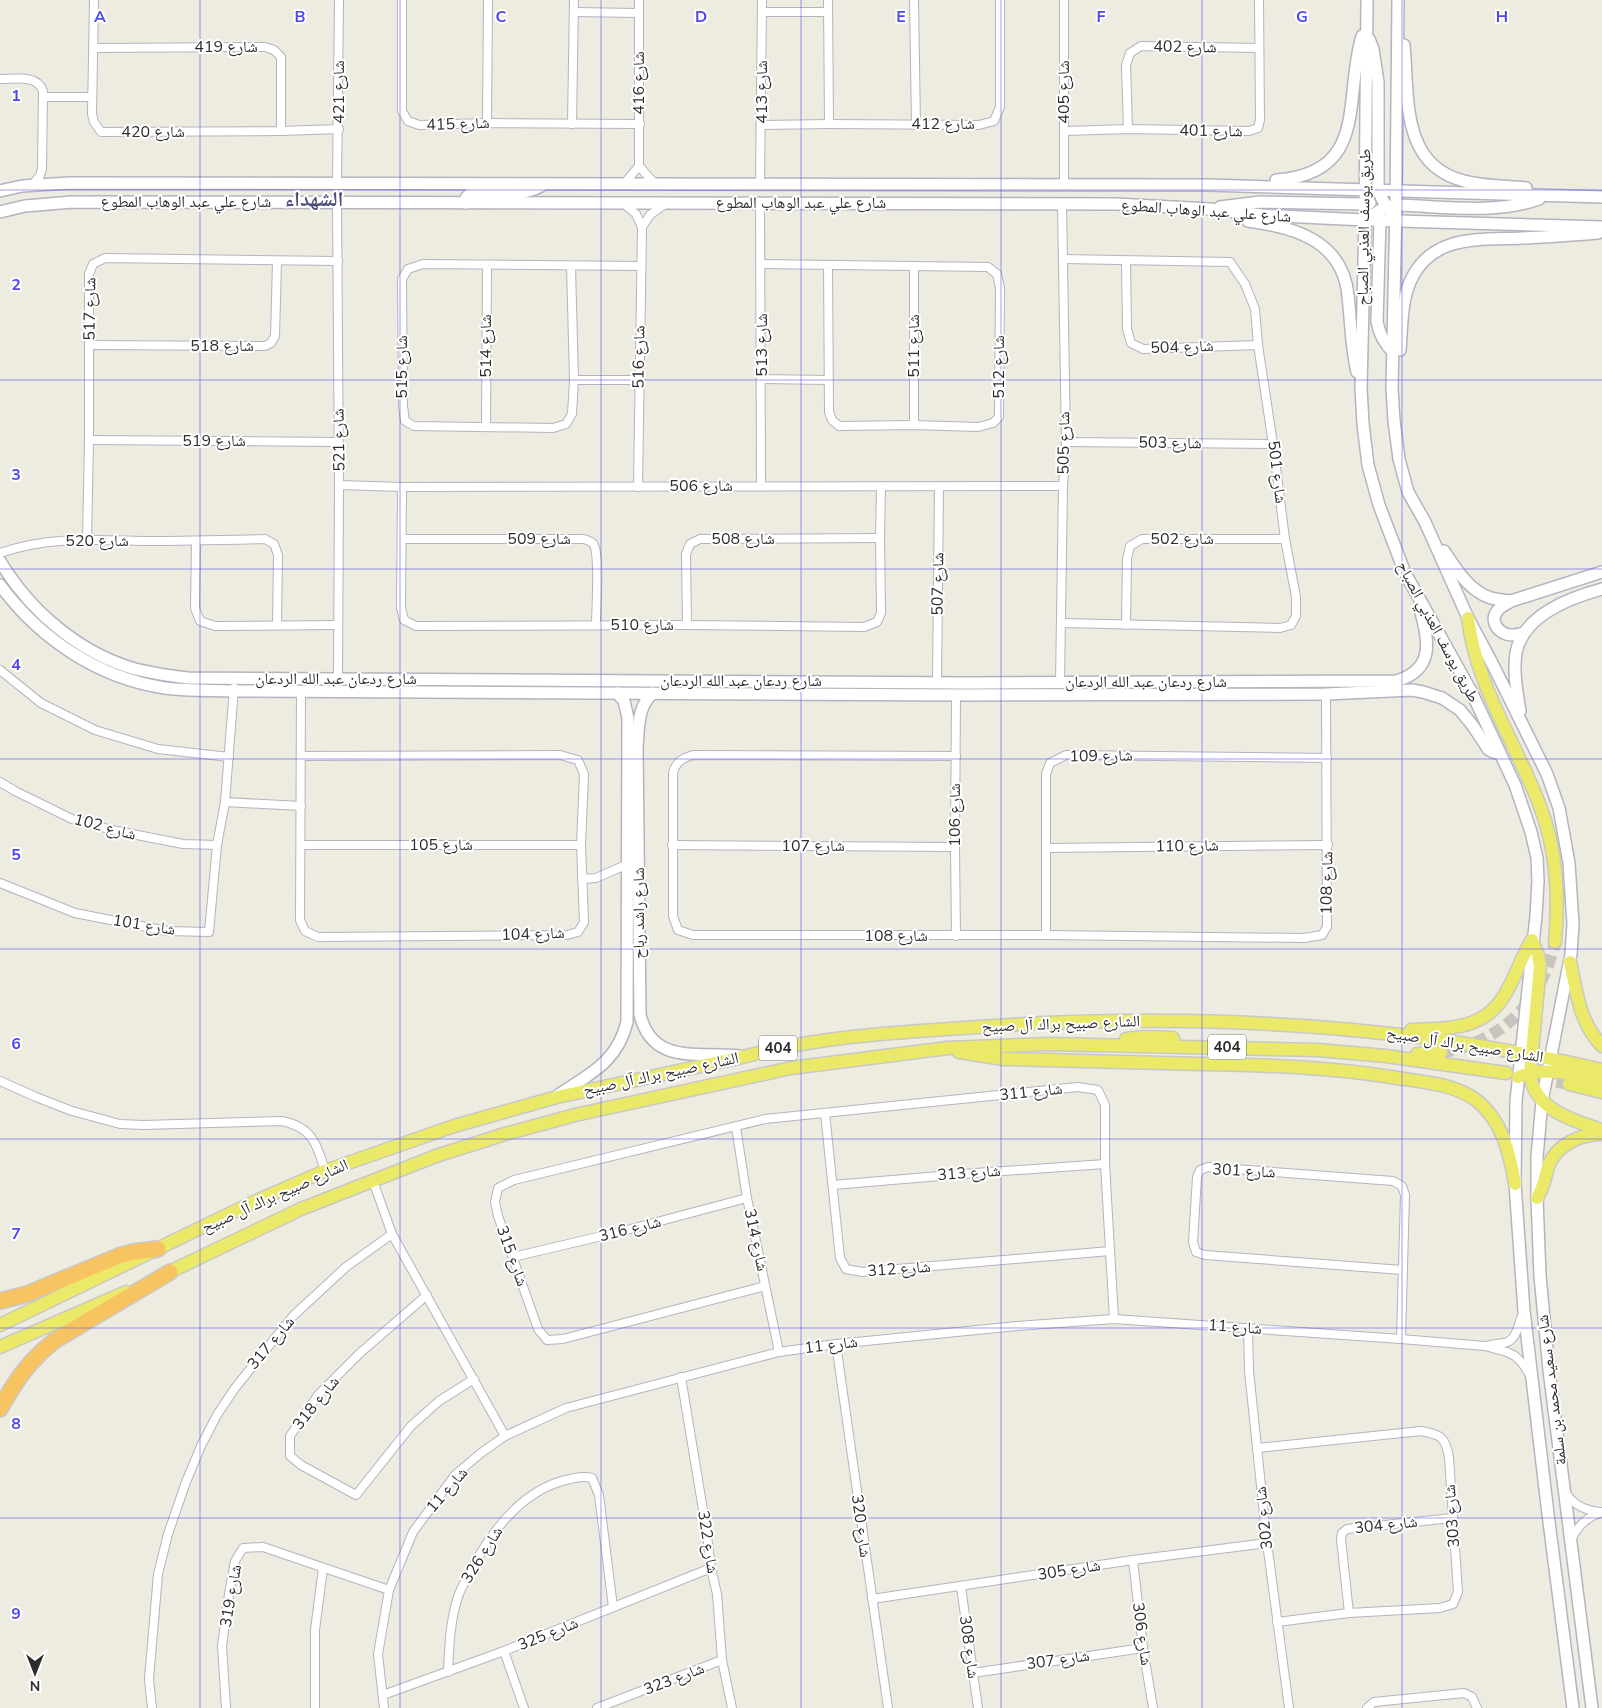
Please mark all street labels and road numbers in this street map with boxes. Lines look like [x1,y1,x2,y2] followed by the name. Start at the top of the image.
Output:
[1153,35,1217,59] street label: شارع 402
[194,36,258,58] street label: شارع 419
[628,51,650,115] street label: شارع 416
[328,60,350,124] street label: شارع 421
[751,60,773,124] street label: شارع 413
[1053,60,1075,124] street label: شارع 405
[426,112,490,136] street label: شارع 415
[911,113,975,135] street label: شارع 412
[1179,119,1243,143] street label: شارع 401
[121,121,185,143] street label: شارع 420
[1352,148,1377,306] street label: طريق يوسف العذبي الصباح
[101,191,271,214] street label: شارع علي عبد الوهاب المطوع
[716,192,886,215] street label: شارع علي عبد الوهاب المطوع
[1120,194,1292,229] street label: شارع علي عبد الوهاب المطوع
[78,277,102,341] street label: شارع 517
[751,313,773,377] street label: شارع 513
[475,314,497,378] street label: شارع 514
[903,314,925,378] street label: شارع 511
[627,325,651,389] street label: شارع 516
[190,335,254,357] street label: شارع 518
[391,335,413,399] street label: شارع 515
[988,335,1010,399] street label: شارع 512
[1150,335,1214,359] street label: شارع 504
[327,408,351,472] street label: شارع 521
[1052,411,1076,475] street label: شارع 505
[182,430,246,452] street label: شارع 519
[1138,431,1202,455] street label: شارع 503
[1262,439,1292,505] street label: شارع 501
[669,475,733,497] street label: شارع 506
[507,528,571,550] street label: شارع 509
[711,528,775,550] street label: شارع 508
[1150,528,1214,550] street label: شارع 502
[65,530,129,552] street label: شارع 520
[926,552,950,616] street label: شارع 507
[1390,558,1485,707] street label: طريق يوسف العذبي الصباح
[610,614,674,636] street label: شارع 510
[255,668,417,690] street label: شارع ردعان عبد الله الردعان
[660,670,822,692] street label: شارع ردعان عبد الله الردعان
[1065,671,1227,693] street label: شارع ردعان عبد الله الردعان
[1069,744,1133,768] street label: شارع 109
[944,783,966,847] street label: شارع 106
[72,808,138,846] street label: شارع 102
[409,834,473,856] street label: شارع 105
[1155,834,1219,858] street label: شارع 110
[781,835,845,857] street label: شارع 107
[1315,851,1339,915] street label: شارع 108
[628,867,650,959] street label: شارع راشد رباح
[111,909,177,941] street label: شارع 101
[501,922,565,946] street label: شارع 104
[864,925,928,947] street label: شارع 108
[981,1010,1141,1038] street label: الشارع صبيح براك آل صبيح
[1385,1022,1545,1068] street label: الشارع صبيح براك آل صبيح
[1208,1034,1246,1060] road number: 404
[759,1036,797,1060] road number: 404
[581,1047,741,1101] street label: الشارع صبيح براك آل صبيح
[998,1078,1064,1106] street label: شارع 311
[198,1154,352,1238] street label: الشارع صبيح براك آل صبيح
[1212,1158,1276,1184] street label: شارع 301
[937,1160,1001,1186] street label: شارع 313
[739,1207,773,1273] street label: شارع 314
[597,1211,663,1247] street label: شارع 316
[491,1222,533,1290] street label: شارع 315
[867,1256,931,1282] street label: شارع 312
[242,1312,300,1374] street label: شارع 317
[1532,1313,1572,1467] street label: شارع سعيد محمد بن سلمة
[1207,1314,1263,1340] street label: شارع 11
[803,1331,859,1359] street label: شارع 11
[288,1371,344,1435] street label: شارع 318
[421,1463,473,1517] street label: شارع 11
[1439,1484,1465,1548] street label: شارع 303
[1250,1485,1278,1551] street label: شارع 302
[846,1493,876,1559] street label: شارع 320
[692,1509,724,1575] street label: شارع 322
[1353,1511,1419,1539] street label: شارع 304
[456,1522,508,1588] street label: شارع 326
[1036,1554,1102,1586] street label: شارع 305
[215,1563,247,1629] street label: شارع 319
[1127,1601,1157,1667] street label: شارع 306
[515,1612,581,1656] street label: شارع 325
[954,1614,984,1680] street label: شارع 308
[1025,1645,1091,1675] street label: شارع 307
[640,1657,708,1701] street label: شارع 323

